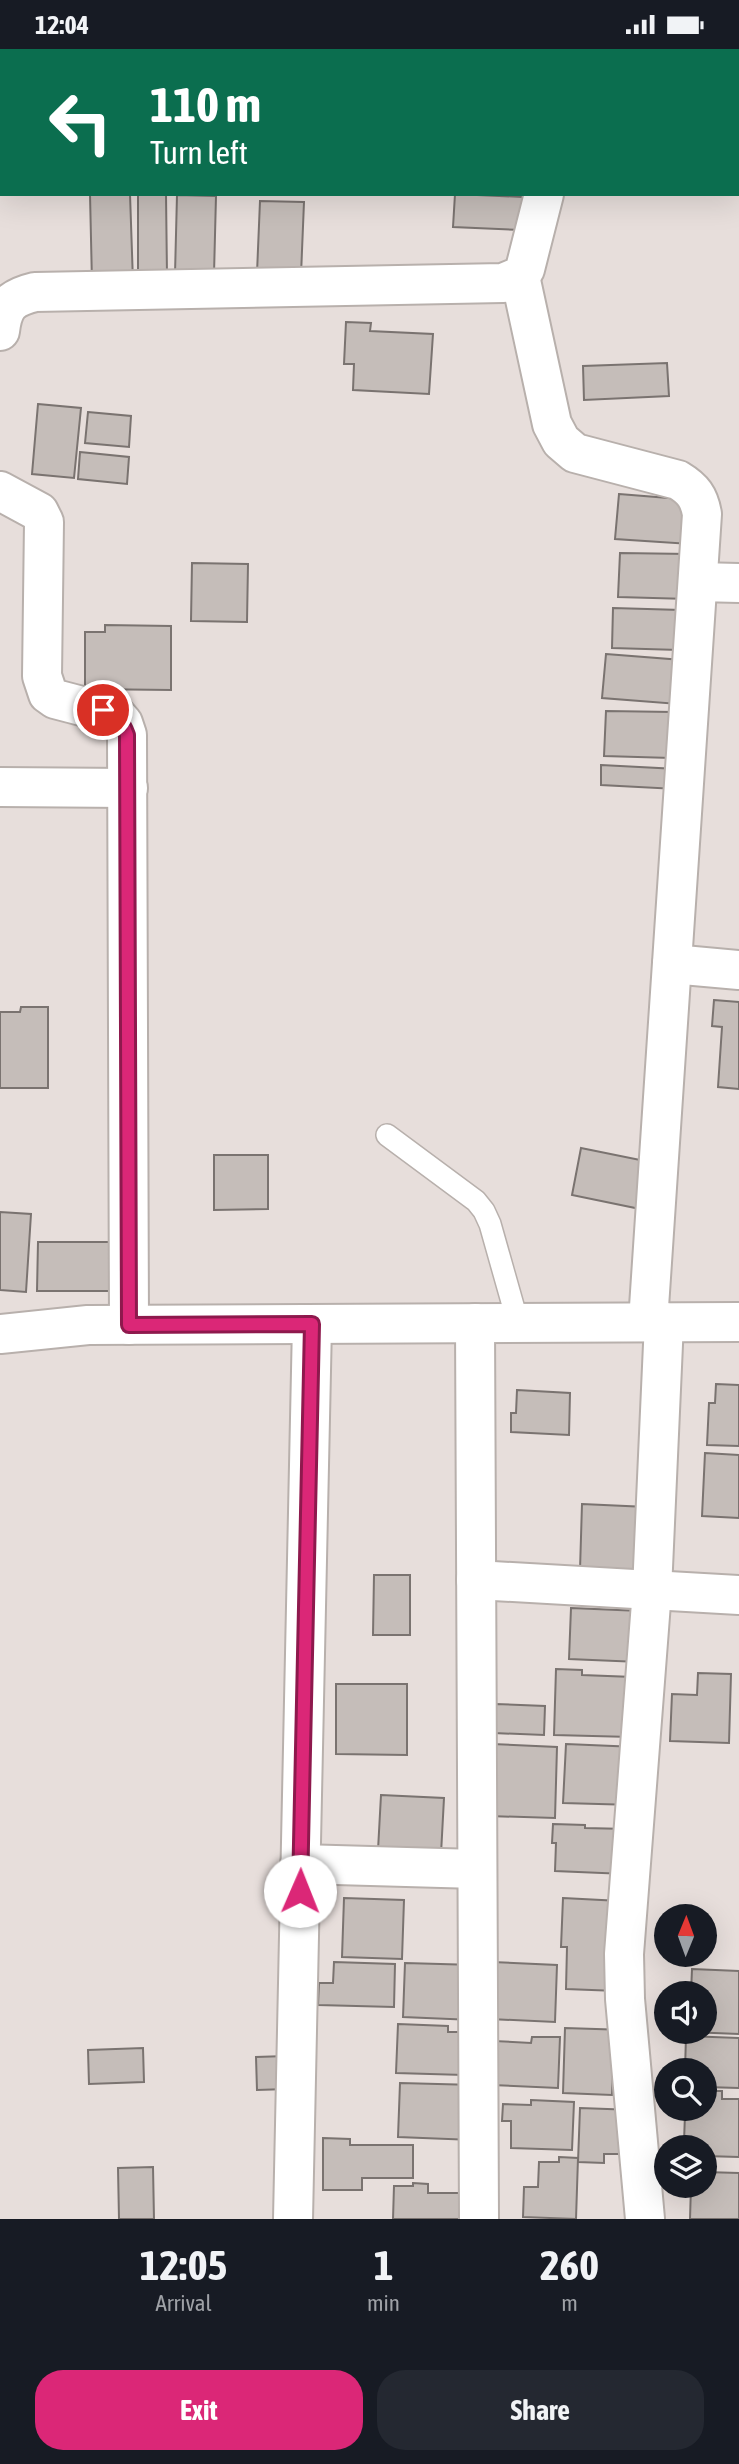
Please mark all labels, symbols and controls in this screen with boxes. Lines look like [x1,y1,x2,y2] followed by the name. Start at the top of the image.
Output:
[35,10,89,40] text: 12:04
[150,76,261,132] text: 110 m
[35,77,126,168] icon: left
[150,134,248,171] text: Turn left
[73,680,133,740] pin
[84,691,122,729] icon: arrive
[263,1854,337,1928] position arrow
[654,1904,718,1967] north arrow
[654,1904,717,2198] map controls
[654,1981,717,2044] button: sound
[654,2058,717,2121] button: search
[654,2135,717,2198] button: layers
[140,2241,227,2289] text: 12:05
[374,2241,393,2289] text: 1
[540,2241,599,2289] text: 260
[155,2290,212,2316] text: Arrival
[367,2290,400,2316] text: min
[561,2290,578,2316] text: m
[35,2370,363,2450] button: Exit
[377,2370,704,2450] button: Share

